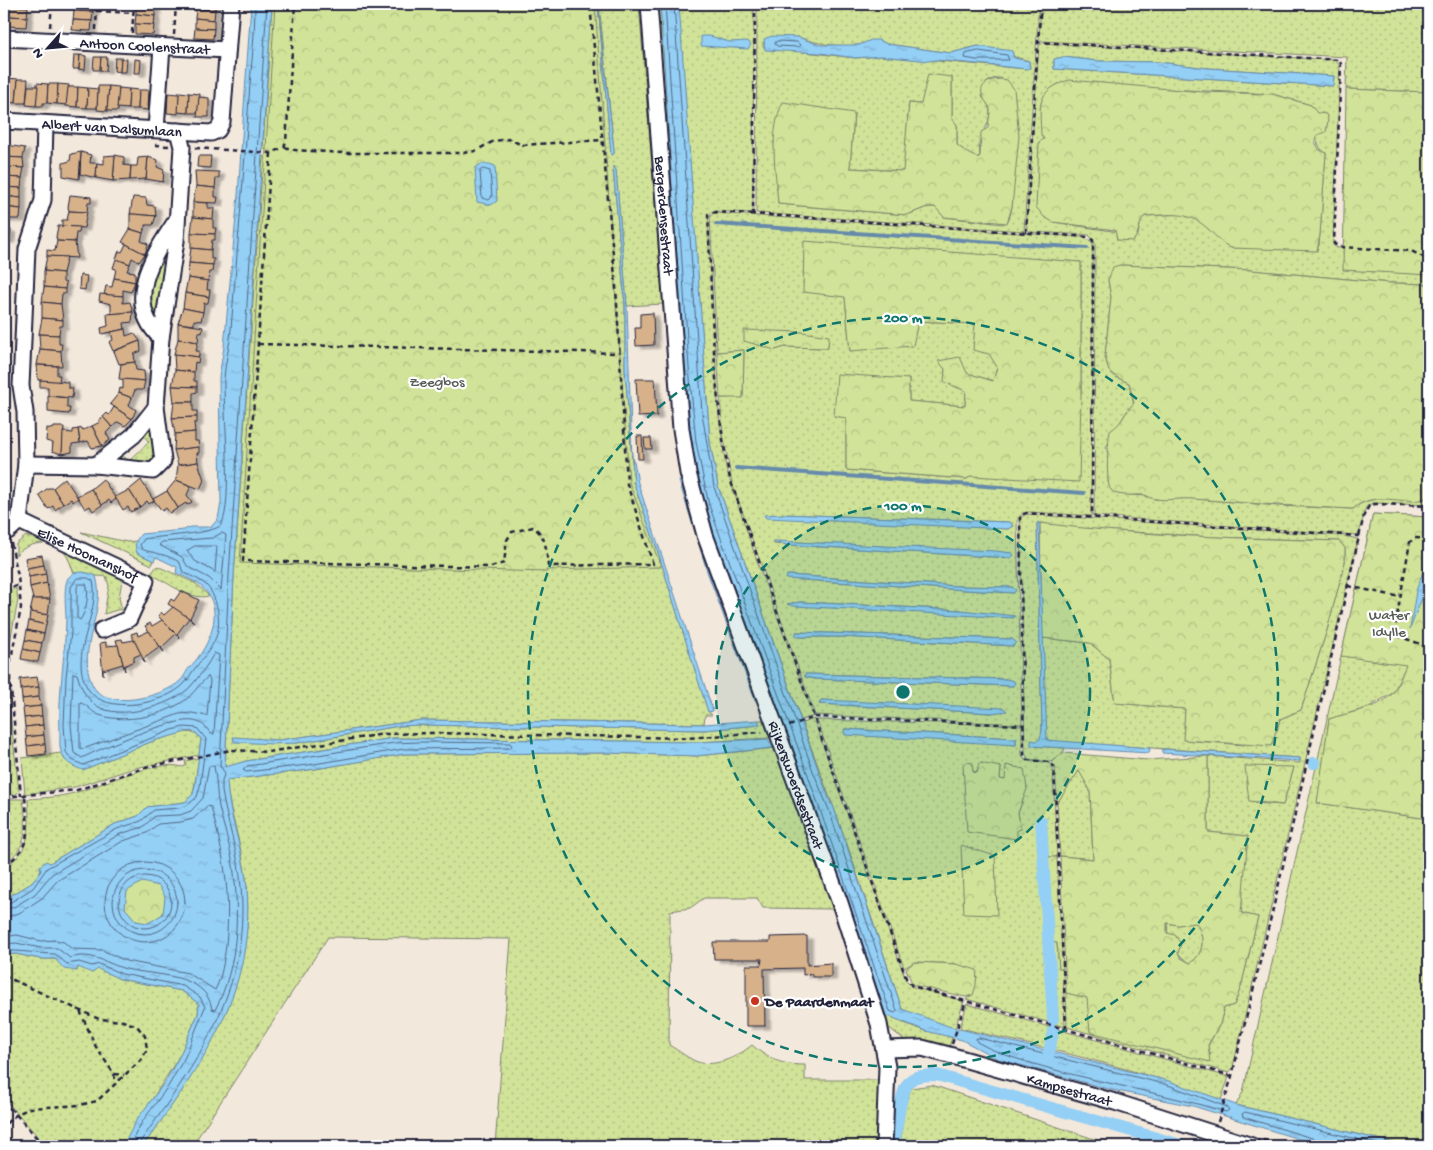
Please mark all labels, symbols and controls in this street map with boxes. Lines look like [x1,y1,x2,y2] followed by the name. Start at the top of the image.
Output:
[22,22,72,72] north arrow
[79,35,212,60] street label: Antoon Coolenstraat
[29,45,48,61] text: N
[41,116,182,142] street label: Albert van Dalsumlaan
[649,155,677,277] street label: Bergerdensestraat
[884,310,923,328] text: 200 m
[410,374,465,392] park label: Zeegbos
[883,498,922,516] text: 100 m
[34,524,141,587] street label: Elise Hoomanshof
[1369,607,1411,642] park label: Water Idylle
[894,683,912,701] centre of rings
[763,719,827,854] street label: Rijkerswoerdsestraat
[763,994,875,1012] place label: De Paardenmaat
[749,995,761,1007] marker: De Paardenmaat
[1024,1070,1115,1112] street label: Kampsestraat

